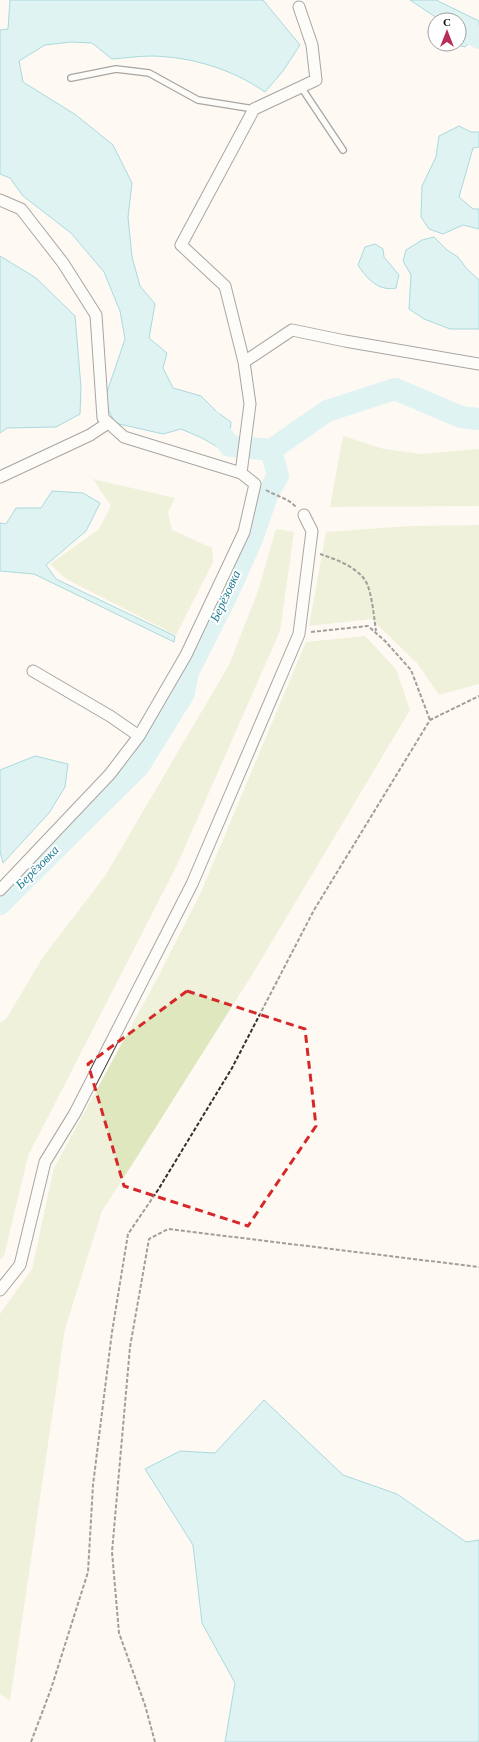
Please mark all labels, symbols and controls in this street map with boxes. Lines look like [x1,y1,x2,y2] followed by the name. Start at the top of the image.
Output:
[427,12,467,52] north arrow
[443,16,451,28] text: С
[206,567,244,625] water label: Берёзовка
[12,842,62,892] water label: Берёзовка

